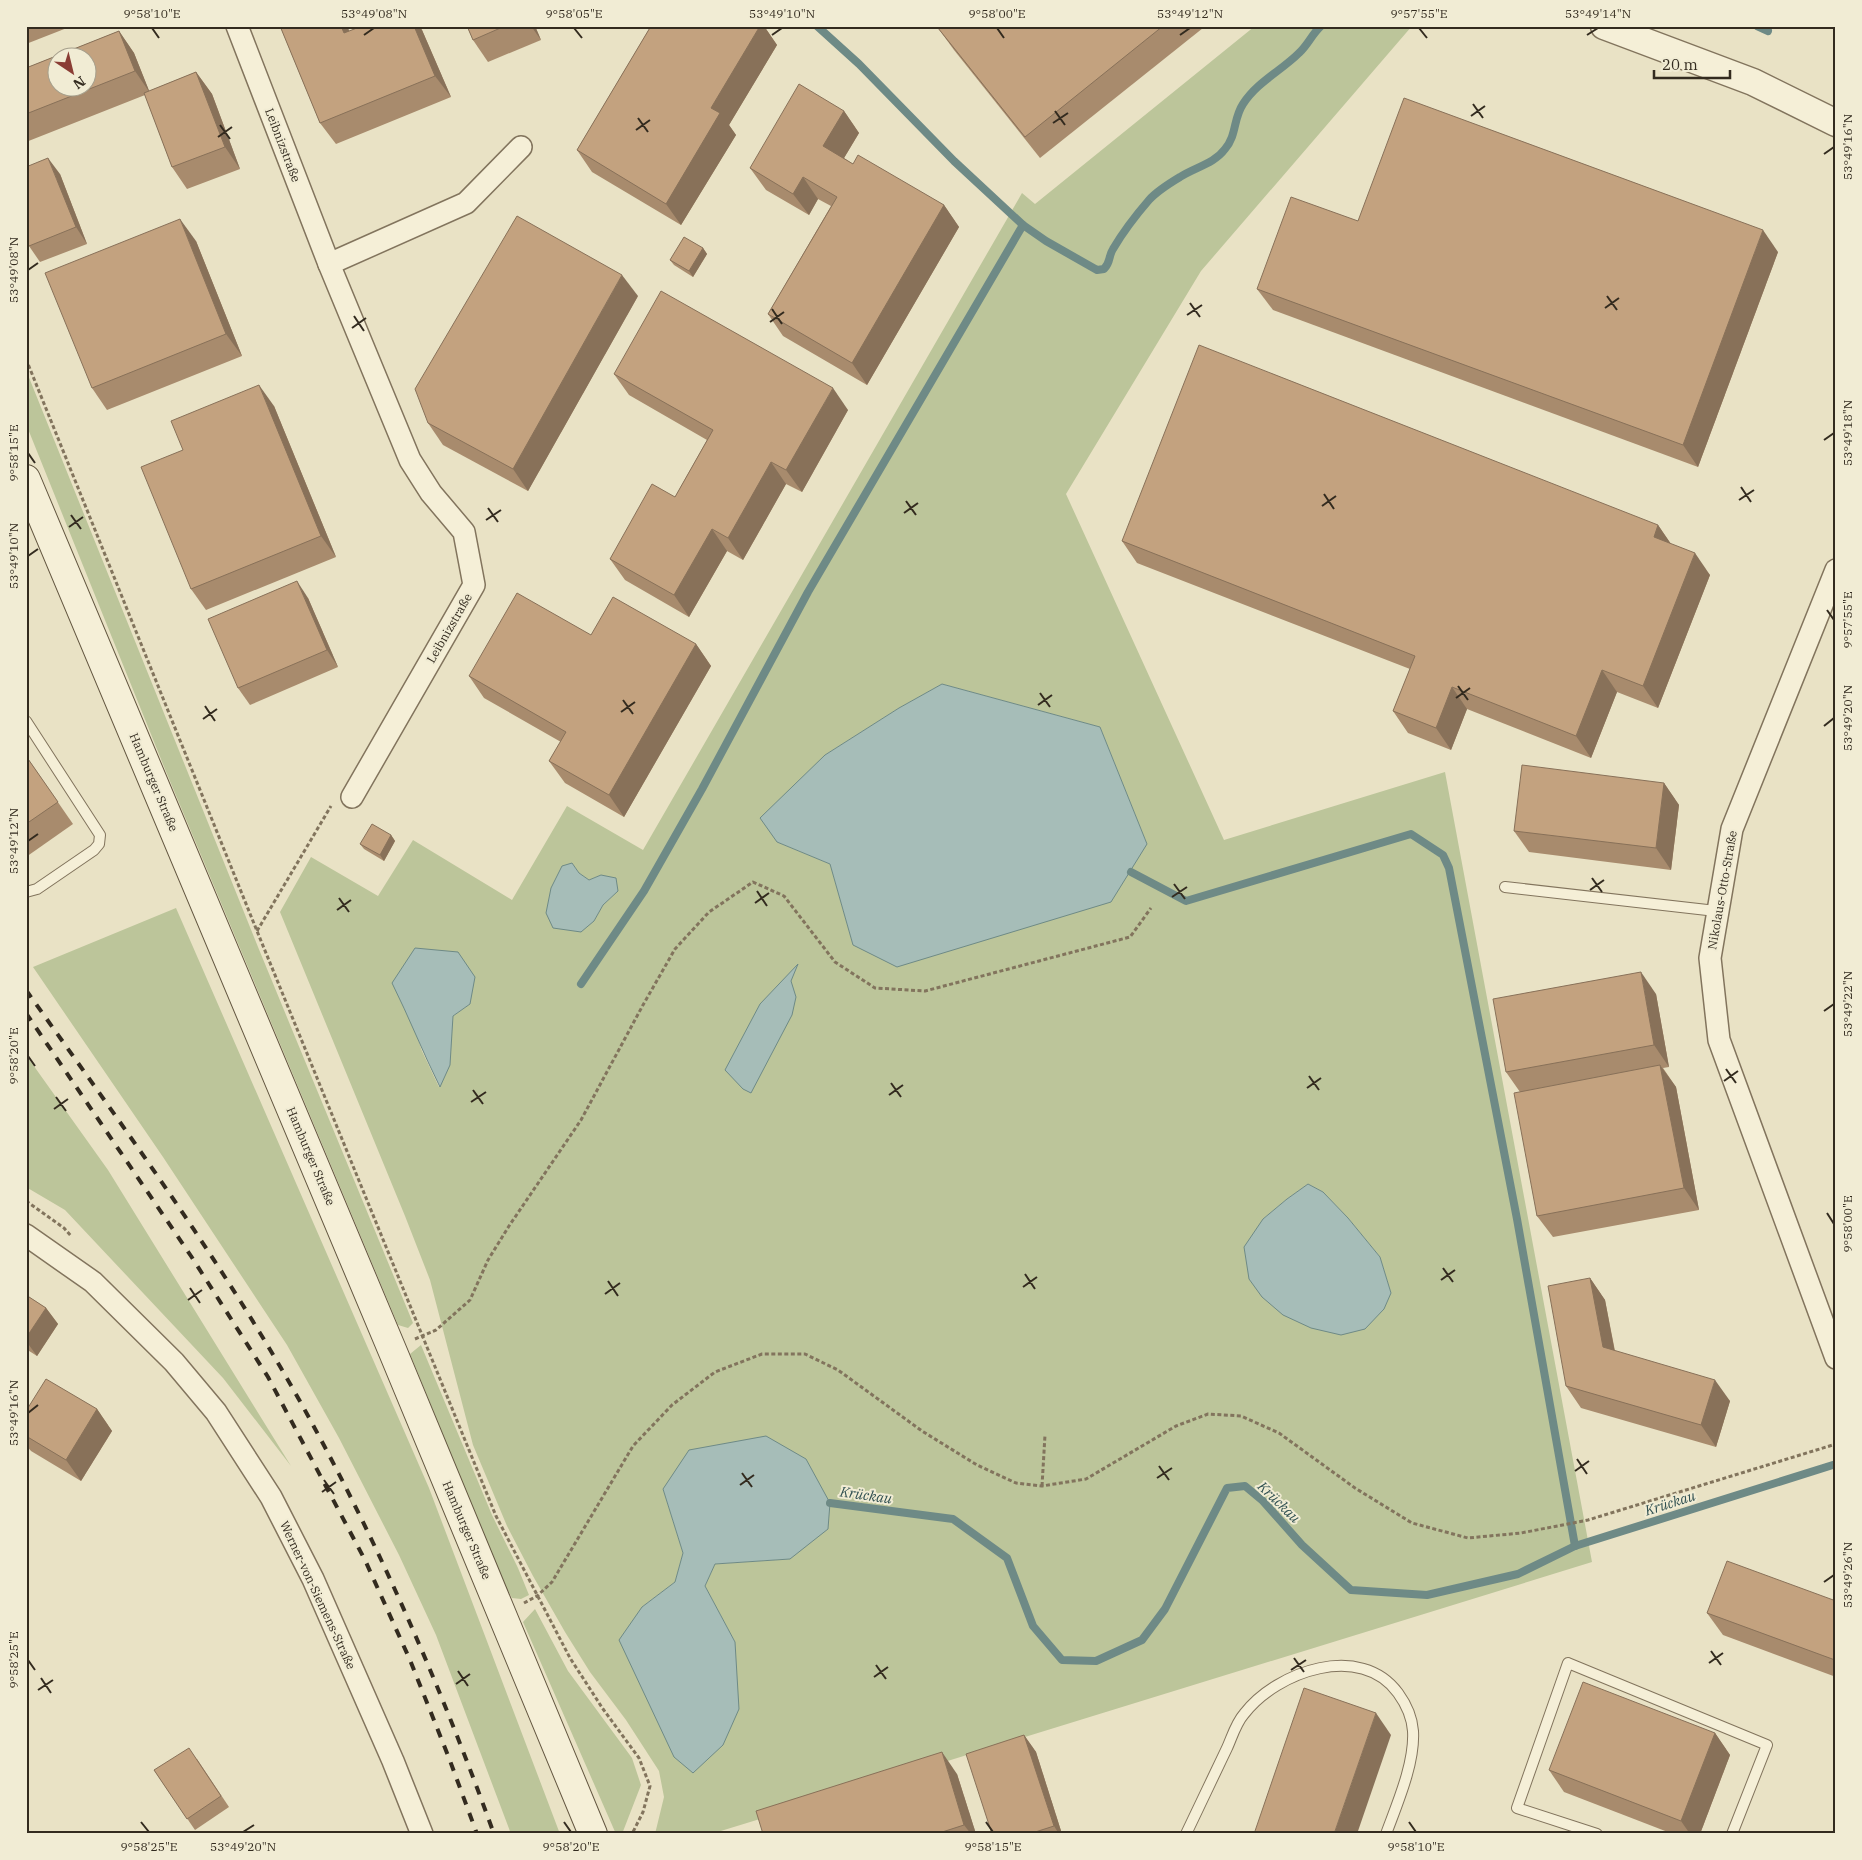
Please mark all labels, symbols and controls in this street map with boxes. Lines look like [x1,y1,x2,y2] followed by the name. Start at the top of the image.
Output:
[123,6,181,21] text: 9°58'10"E
[341,6,407,21] text: 53°49'08"N
[545,6,603,21] text: 9°58'05"E
[749,6,815,21] text: 53°49'10"N
[968,6,1026,21] text: 9°58'00"E
[1157,6,1223,21] text: 53°49'12"N
[1390,6,1448,21] text: 9°57'55"E
[1565,6,1631,21] text: 53°49'14"N
[48,48,98,98] north arrow
[1654,48,1731,80] scale bar
[1662,55,1698,74] text: 20 m
[70,72,89,93] text: N
[262,106,304,184] street label: Leibnizstraße
[1840,114,1855,180] text: 53°49'16"N
[6,237,21,303] text: 53°49'08"N
[1840,400,1855,466] text: 53°49'18"N
[6,424,21,482] text: 9°58'15"E
[6,523,21,589] text: 53°49'10"N
[423,590,475,666] street label: Leibnizstraße
[1840,591,1855,649] text: 9°57'55"E
[1840,685,1855,751] text: 53°49'20"N
[126,730,182,834] street label: Hamburger Straße
[6,808,21,874] text: 53°49'12"N
[1704,829,1740,951] street label: Nikolaus-Otto-Straße
[1840,971,1855,1037] text: 53°49'22"N
[6,1027,21,1085] text: 9°58'20"E
[283,1104,339,1208] street label: Hamburger Straße
[1840,1195,1855,1253] text: 9°58'00"E
[6,1380,21,1446] text: 53°49'16"N
[1253,1477,1304,1527] water label: Krückau
[439,1478,495,1582] street label: Hamburger Straße
[838,1482,893,1508] water label: Krückau
[1642,1486,1698,1520] water label: Krückau
[277,1518,359,1672] street label: Werner-von-Siemens-Straße
[1840,1542,1855,1608] text: 53°49'26"N
[6,1631,21,1689] text: 9°58'25"E
[120,1839,178,1854] text: 9°58'25"E
[210,1839,276,1854] text: 53°49'20"N
[542,1839,600,1854] text: 9°58'20"E
[964,1839,1022,1854] text: 9°58'15"E
[1387,1839,1445,1854] text: 9°58'10"E

